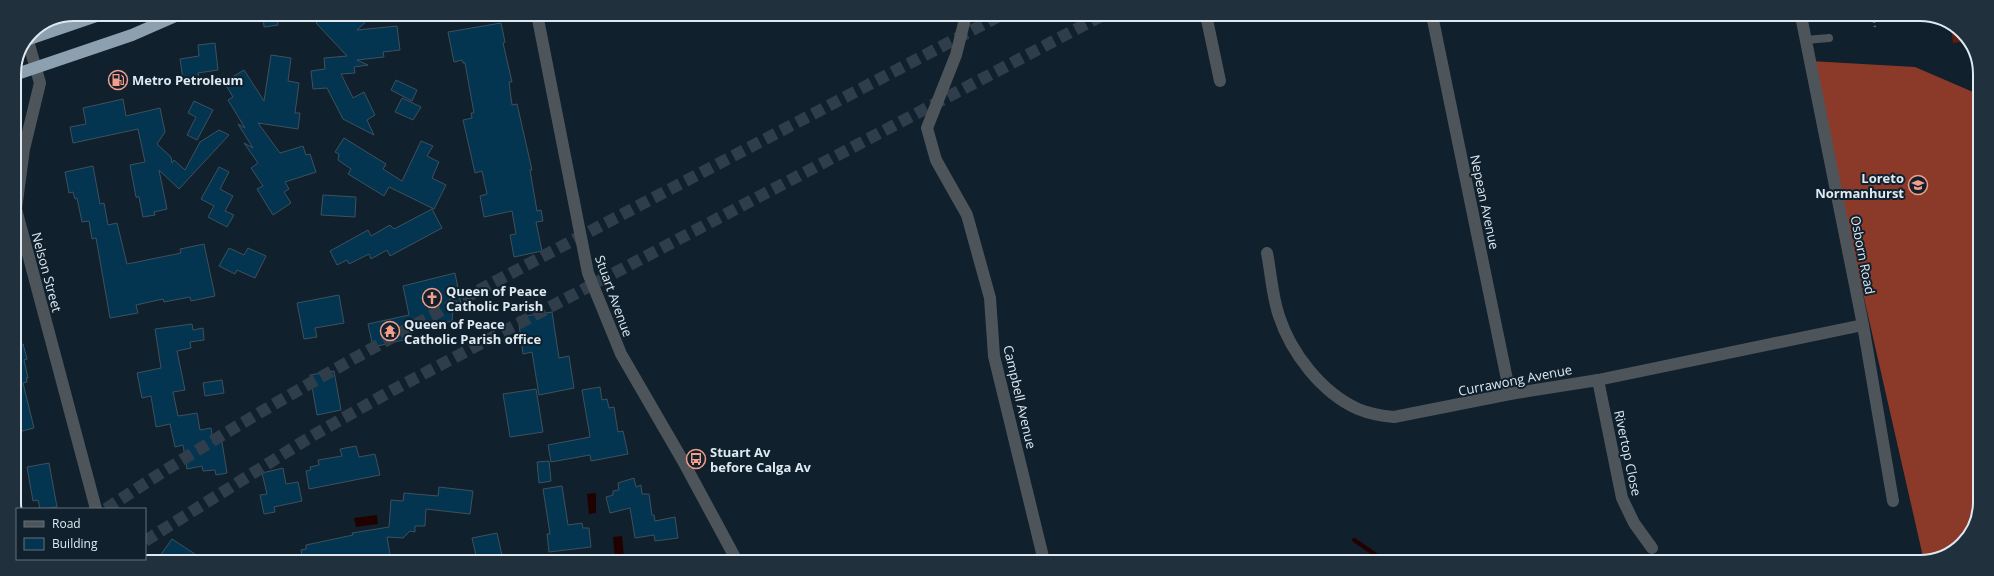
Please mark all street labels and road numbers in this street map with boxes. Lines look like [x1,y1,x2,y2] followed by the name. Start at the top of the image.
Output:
[1466,153,1504,251] street label: Nepean Avenue
[1847,214,1879,296] street label: Osborn Road
[28,230,66,314] street label: Nelson Street
[591,253,637,339] street label: Stuart Avenue
[999,343,1041,451] street label: Campbell Avenue
[1457,360,1573,400] street label: Currawong Avenue
[1610,409,1646,497] street label: Rivertop Close

